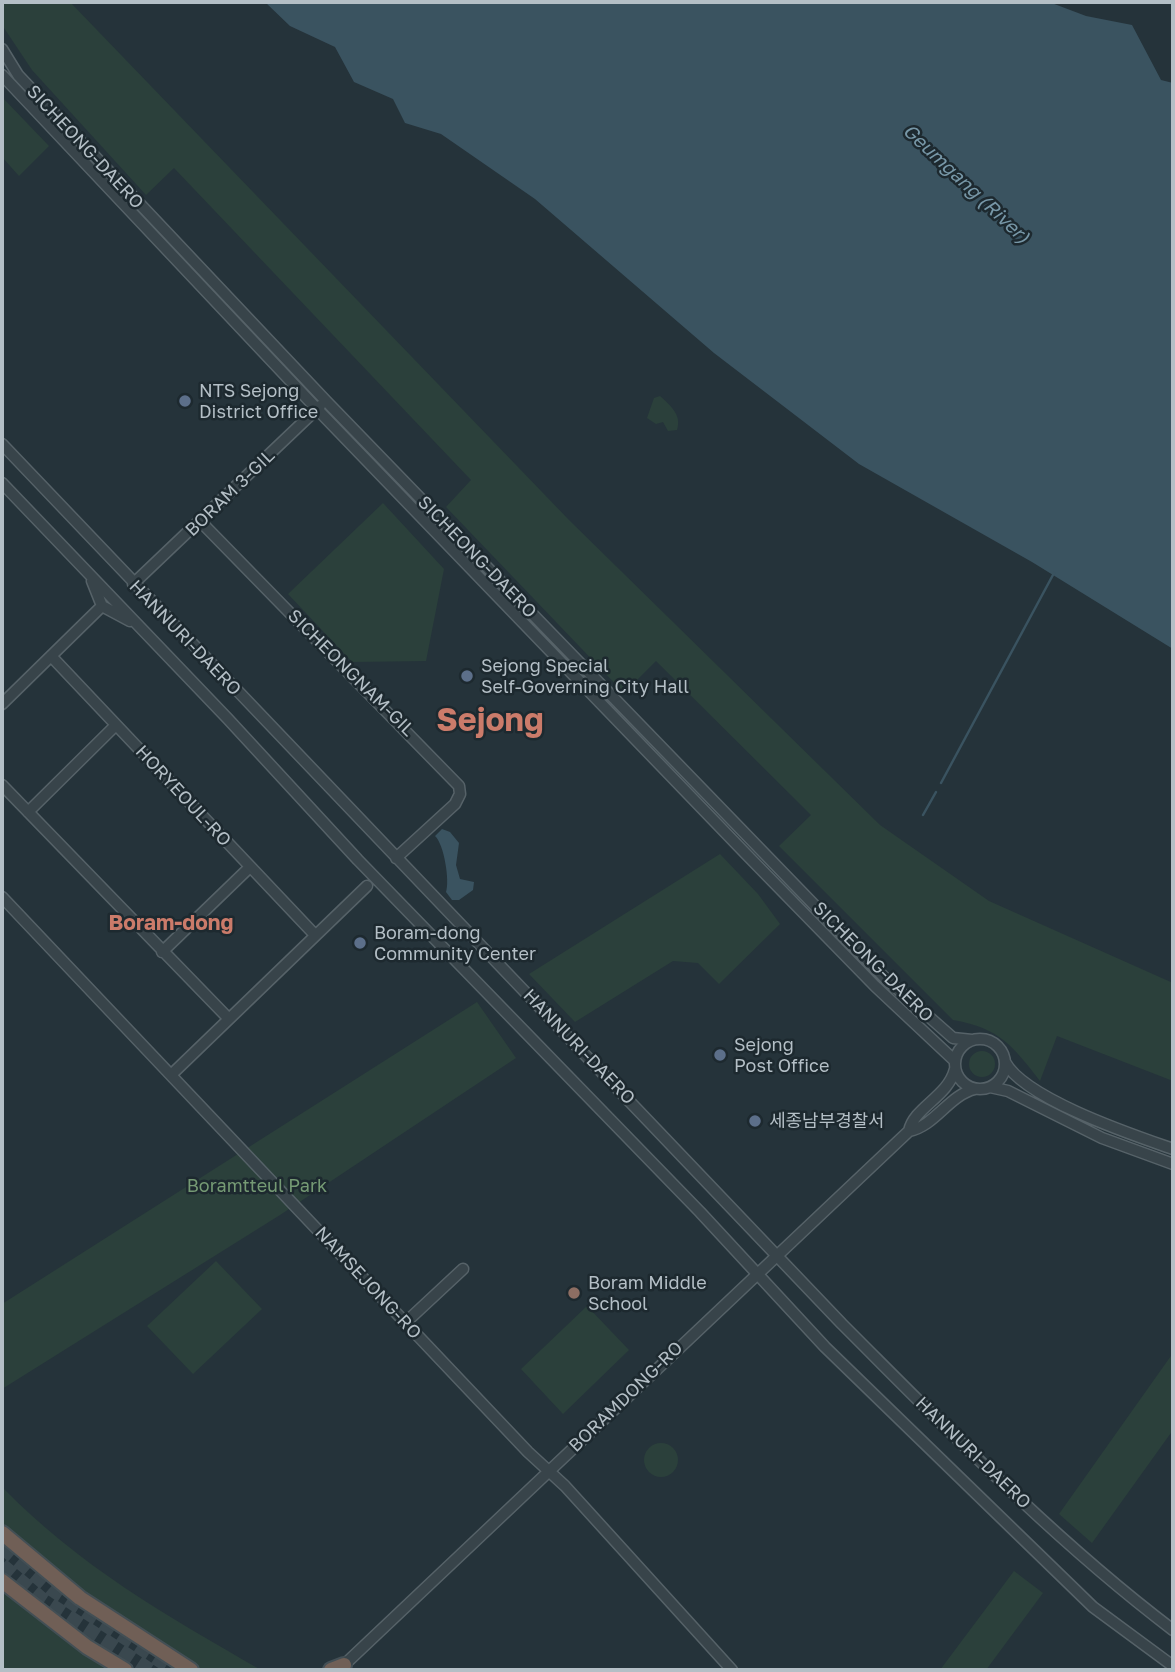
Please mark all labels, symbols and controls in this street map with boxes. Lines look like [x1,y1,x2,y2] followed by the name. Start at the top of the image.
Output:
[22,81,148,213] street label: SICHEONG-DAERO
[898,120,1034,248] water label: Geumgang (River)
[199,380,318,422] place label: NTS Sejong District Office
[177,393,193,409] marker: NTS Sejong District Office
[181,445,279,541] street label: BORAM 3-GIL
[413,491,541,623] street label: SICHEONG-DAERO
[125,576,245,700] street label: HANNURI-DAERO
[283,605,419,741] street label: SICHEONGNAM-GIL
[481,655,689,698] place label: Sejong Special Self-Governing City Hall
[459,668,475,684] marker: Sejong Special Self-Governing City Hall
[436,702,544,740] district label: Sejong
[131,741,235,851] street label: HORYEOUL-RO
[808,897,938,1027] street label: SICHEONG-DAERO
[109,910,233,936] district label: Boram-dong
[374,922,536,964] place label: Boram-dong Community Center
[352,935,368,951] marker: Boram-dong Community Center
[519,985,639,1109] street label: HANNURI-DAERO
[734,1034,829,1076] place label: Sejong Post Office
[712,1047,728,1063] marker: Sejong Post Office
[769,1110,885,1132] place label: 세종남부경찰서
[747,1113,763,1129] marker: 세종남부경찰서
[187,1175,327,1197] park label: Boramtteul Park
[310,1222,426,1344] street label: NAMSEJONG-RO
[588,1272,707,1314] place label: Boram Middle School
[566,1285,582,1301] marker: Boram Middle School
[565,1337,687,1457] street label: BORAMDONG-RO
[911,1393,1035,1513] street label: HANNURI-DAERO

